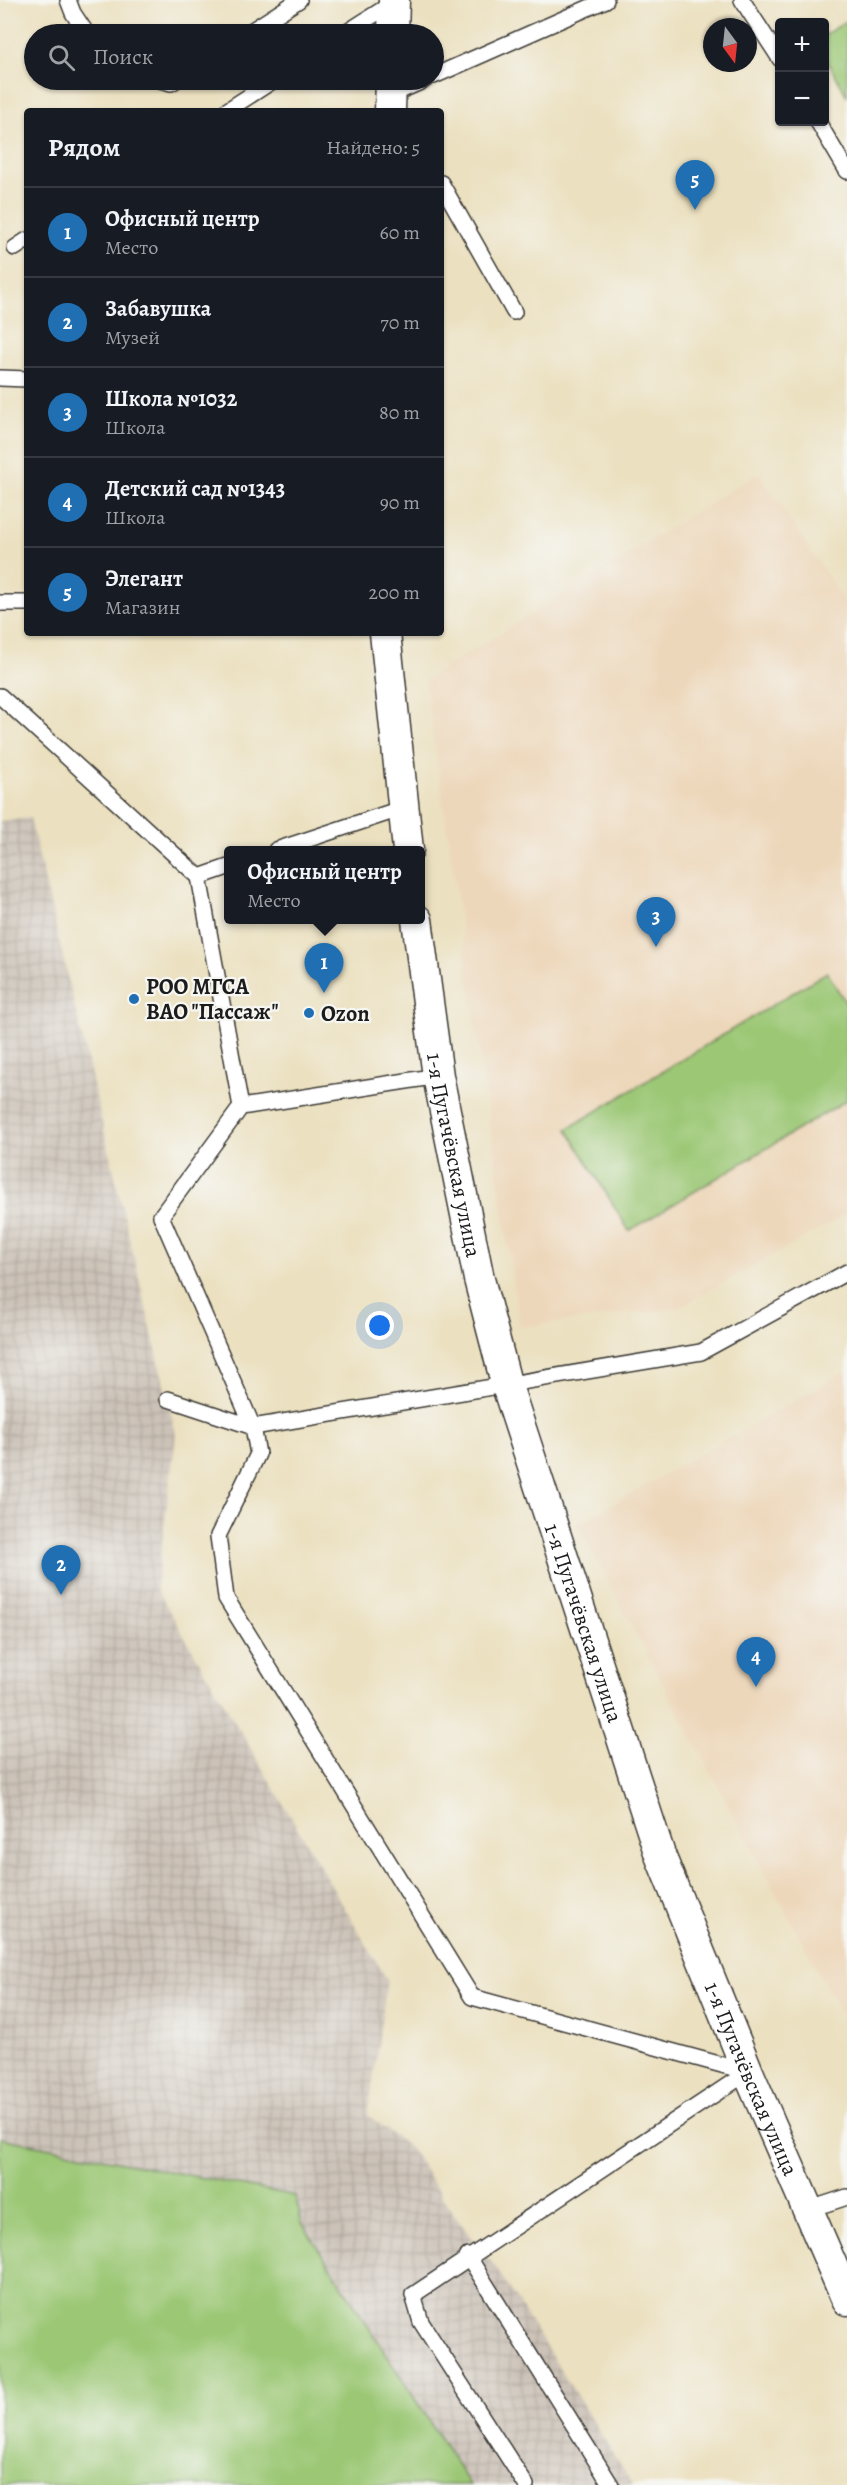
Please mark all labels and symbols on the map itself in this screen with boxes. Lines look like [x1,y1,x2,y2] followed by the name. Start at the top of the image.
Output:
[703,18,757,72] north arrow
[676,160,714,210] pin: 5
[636,898,676,947] pin: 3
[304,944,344,993] pin: 1
[146,972,278,1027] place label: РОО МГСА ВАО "Пассаж"
[127,992,141,1006] marker: РОО МГСА ВАО "Пассаж"
[321,999,370,1029] place label: Ozon
[302,1006,316,1020] marker: Ozon
[419,1051,488,1261] street label: 1-я Пугачёвская улица
[365,1311,394,1340] your location
[537,1520,630,1727] street label: 1-я Пугачёвская улица
[42,1546,80,1595] pin: 2
[736,1638,776,1687] pin: 4
[697,1977,805,2181] street label: 1-я Пугачёвская улица

